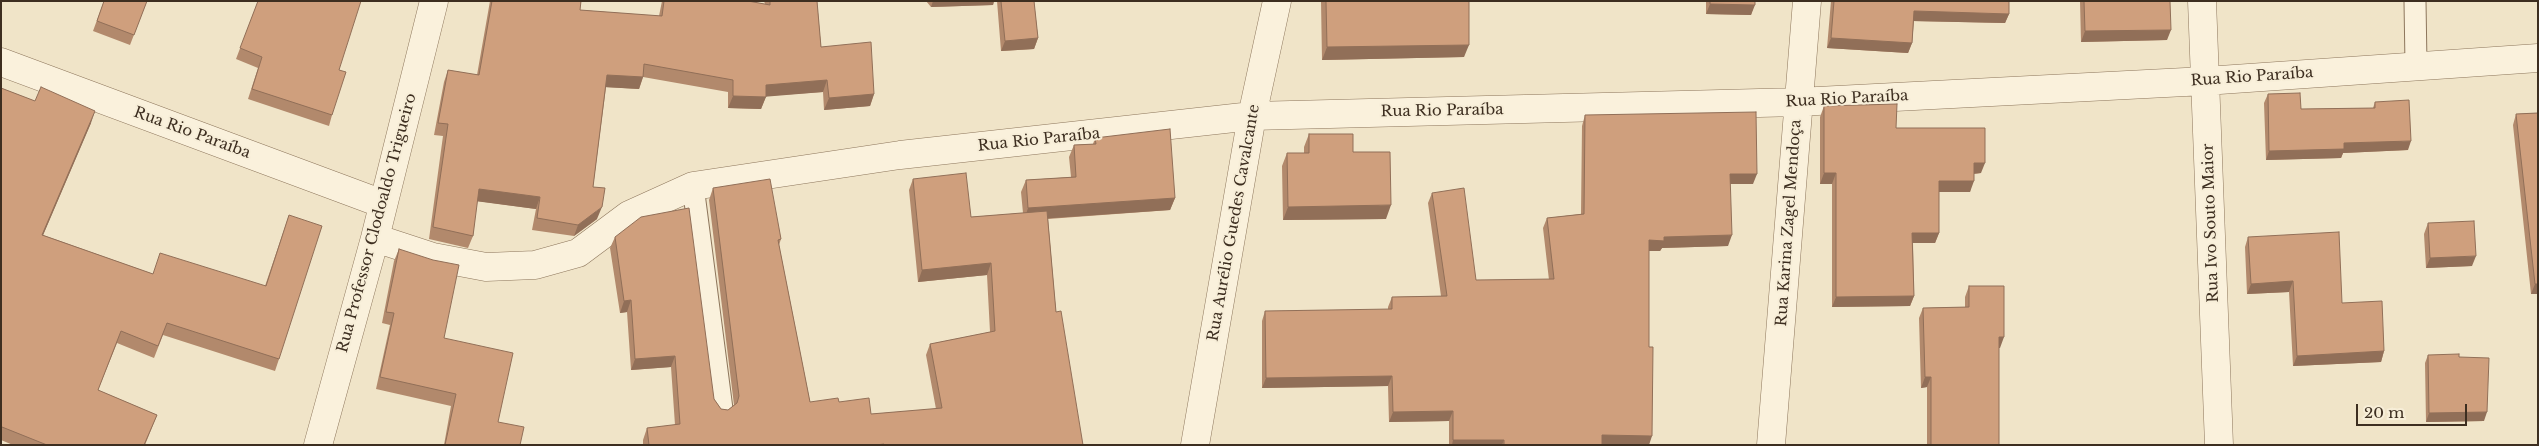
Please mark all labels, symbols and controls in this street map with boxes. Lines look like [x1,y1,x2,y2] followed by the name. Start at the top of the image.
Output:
[2190,64,2314,90] street label: Rua Rio Paraíba
[1785,87,1909,111] street label: Rua Rio Paraíba
[334,91,420,355] street label: Rua Professor Clodoaldo Trigueiro
[1380,101,1504,121] street label: Rua Rio Paraíba
[1204,103,1264,343] street label: Rua Aurélio Guedes Cavalcante
[131,104,253,162] street label: Rua Rio Paraíba
[1773,119,1805,327] street label: Rua Karina Zagel Mendoça
[977,125,1101,155] street label: Rua Rio Paraíba
[2199,143,2223,303] street label: Rua Ivo Souto Maior
[2359,394,2470,426] scale bar
[2364,403,2404,422] text: 20 m

